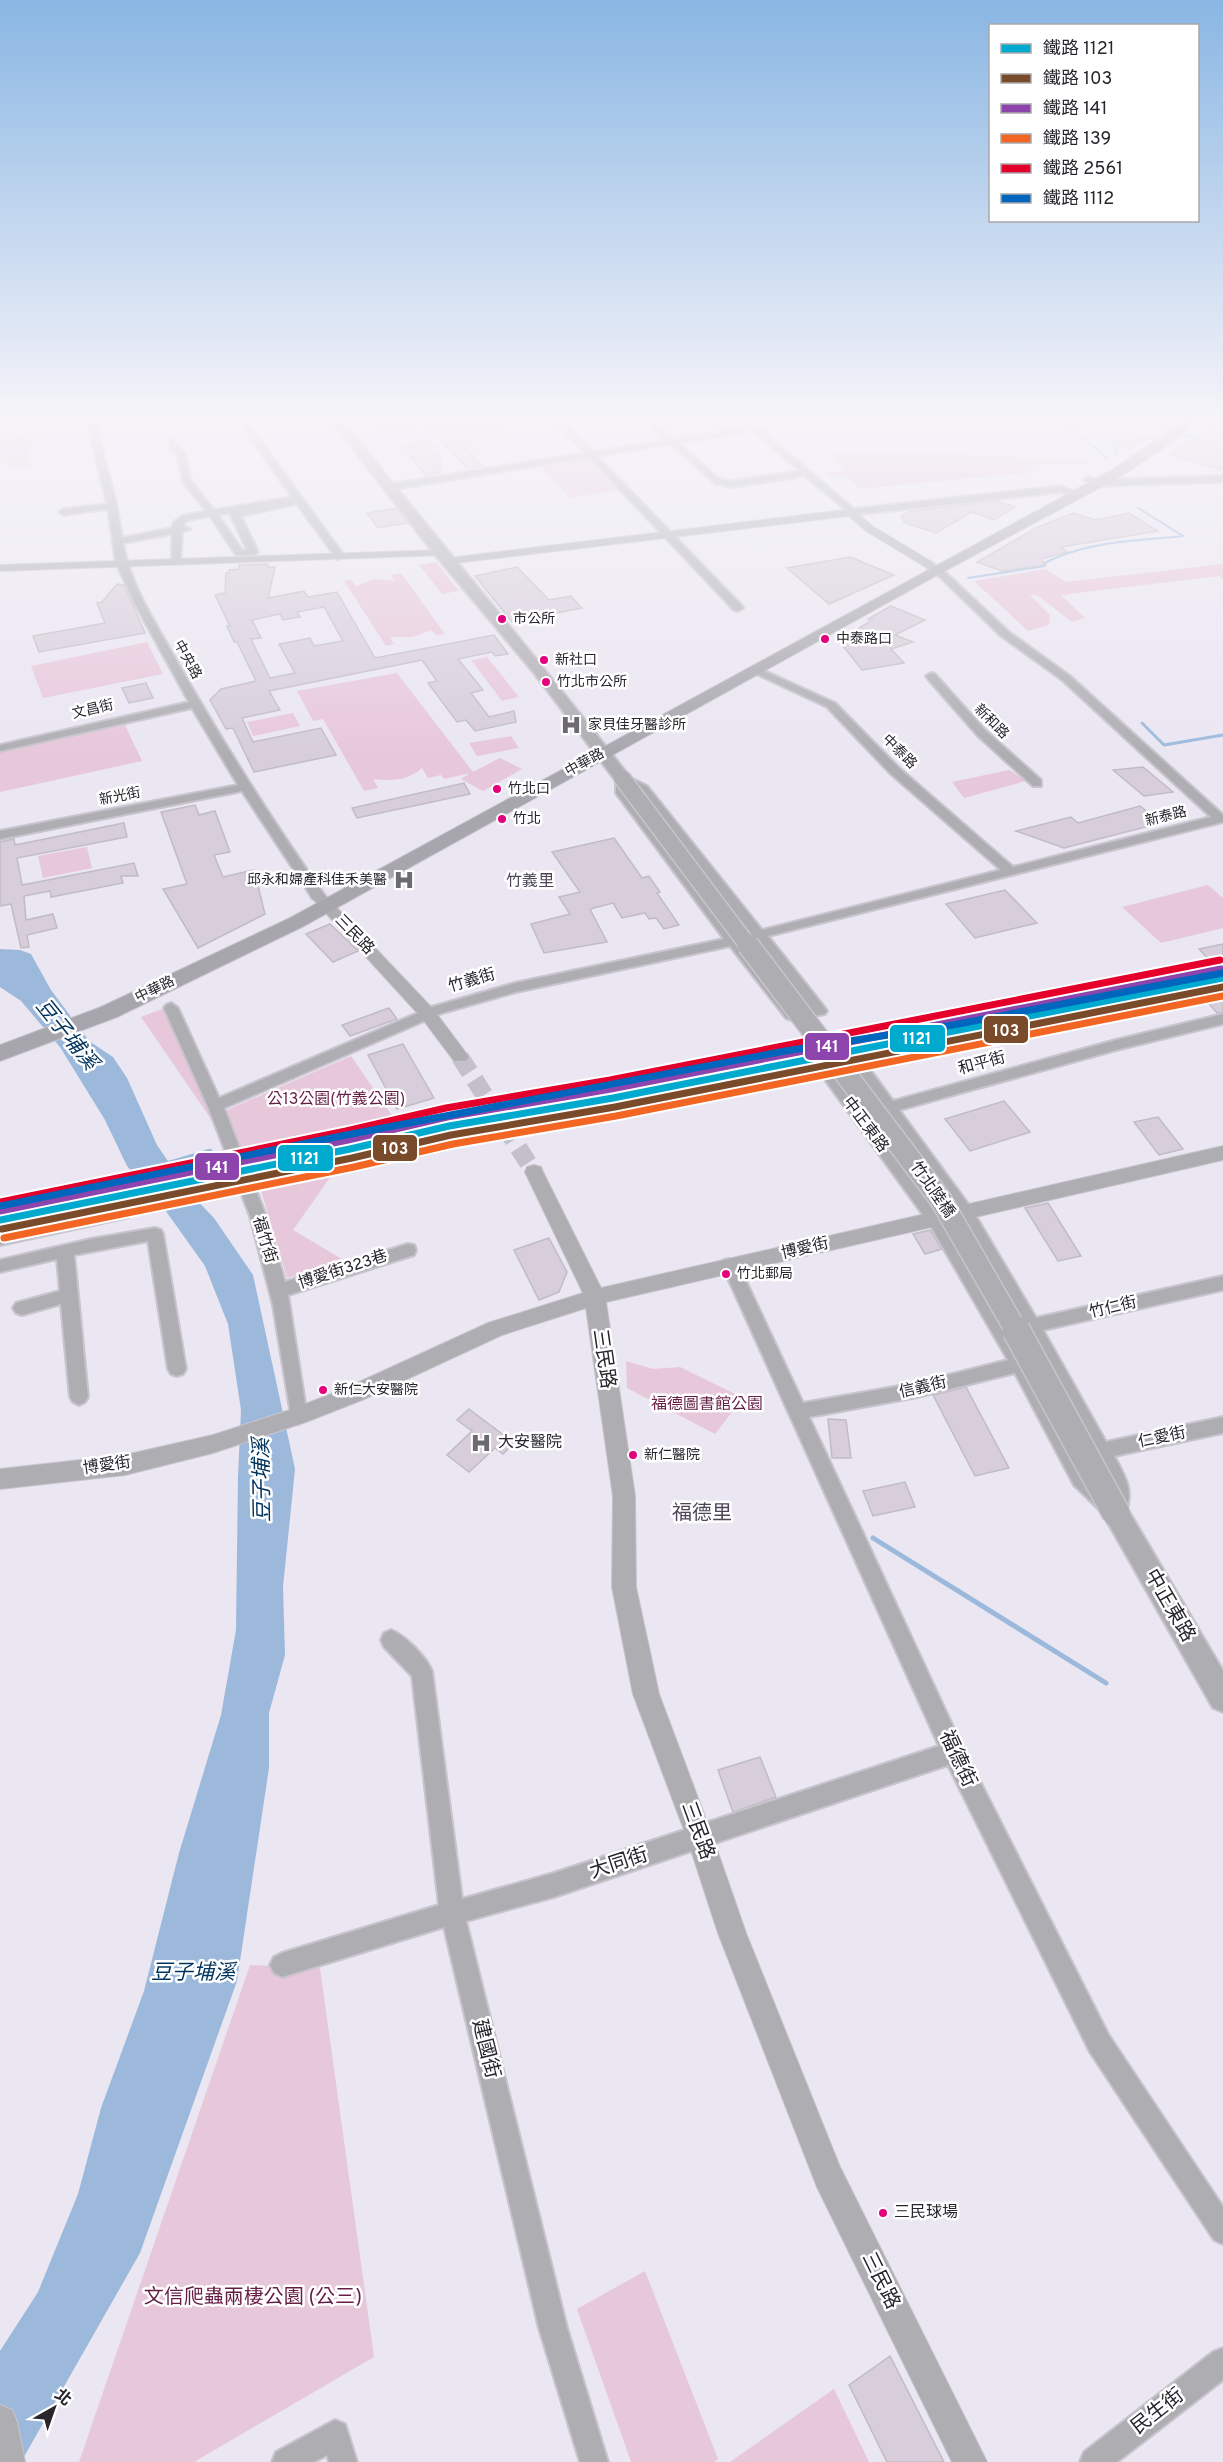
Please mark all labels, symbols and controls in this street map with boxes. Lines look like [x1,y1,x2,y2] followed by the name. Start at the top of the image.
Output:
[989,24,1199,222] legend
[1043,38,1114,61] text: 鐵路 1121
[1043,68,1112,91] text: 鐵路 103
[1043,98,1107,121] text: 鐵路 141
[1043,128,1111,151] text: 鐵路 139
[1043,158,1123,181] text: 鐵路 2561
[1043,188,1114,211] text: 鐵路 1112
[513,611,555,628] place label: 市公所
[496,613,508,625] marker: 市公所
[836,630,892,648] place label: 中泰路口
[819,633,831,645] marker: 中泰路口
[169,638,205,682] street label: 中央路
[555,652,597,669] place label: 新社口
[538,654,550,666] marker: 新社口
[557,673,627,691] place label: 竹北市公所
[540,676,552,688] marker: 竹北市公所
[71,697,115,723] street label: 文昌街
[970,701,1012,743] street label: 新和路
[559,713,583,737] hospital icon: 家貝佳牙醫診所
[588,716,686,734] place label: 家貝佳牙醫診所
[878,730,921,773] street label: 中泰路
[563,745,607,781] street label: 中華路
[508,780,550,798] place label: 竹北口
[491,783,503,795] marker: 竹北口
[98,785,142,809] street label: 新光街
[1143,803,1188,830] street label: 新泰路
[513,810,541,828] place label: 竹北
[496,813,508,825] marker: 竹北
[392,868,416,892] hospital icon: 邱永和婦產科佳禾美醫
[247,871,387,889] place label: 邱永和婦產科佳禾美醫
[506,872,554,892] district label: 竹義里
[330,911,378,959] street label: 三民路
[446,965,498,997] street label: 竹義街
[132,973,178,1007] street label: 中華路
[29,994,105,1078] water label: 豆子埔溪
[983,1015,1029,1044] line badge: 103
[993,1022,1019,1042] text: 103
[889,1024,946,1053] line badge: 1121
[903,1030,931,1050] text: 1121
[804,1032,850,1061] line badge: 141
[815,1038,839,1058] text: 141
[956,1048,1008,1080] street label: 和平街
[267,1090,405,1110] park label: 公13公園(竹義公園)
[838,1093,892,1157] street label: 中正東路
[372,1134,418,1162] line badge: 103
[382,1140,408,1160] text: 103
[277,1144,334,1172] line badge: 1121
[291,1150,319,1170] text: 1121
[194,1152,240,1181] line badge: 141
[905,1158,959,1222] street label: 竹北陸橋
[205,1159,229,1179] text: 141
[247,1214,281,1266] street label: 福竹街
[779,1234,831,1264] street label: 博愛街
[296,1246,390,1294] street label: 博愛街323巷
[737,1265,793,1283] place label: 竹北郵局
[720,1268,732,1280] marker: 竹北郵局
[1087,1293,1139,1323] street label: 竹仁街
[586,1327,620,1391] street label: 三民路
[897,1373,949,1403] street label: 信義街
[334,1382,418,1399] place label: 新仁大安醫院
[317,1384,329,1396] marker: 新仁大安醫院
[651,1395,763,1415] park label: 福德圖書館公園
[1136,1423,1188,1453] street label: 仁愛街
[469,1431,493,1455] hospital icon: 大安醫院
[498,1433,562,1453] place label: 大安醫院
[249,1435,277,1522] water label: 豆子埔溪
[644,1447,700,1464] place label: 新仁醫院
[627,1449,639,1461] marker: 新仁醫院
[82,1453,132,1479] street label: 博愛街
[672,1501,732,1527] district label: 福德里
[1138,1565,1200,1647] street label: 中正東路
[933,1726,981,1792] street label: 福德街
[675,1798,719,1864] street label: 三民路
[586,1842,652,1886] street label: 大同街
[151,1960,238,1987] water label: 豆子埔溪
[465,2017,505,2081] street label: 建國街
[894,2203,958,2223] place label: 三民球場
[877,2207,889,2219] marker: 三民球場
[855,2248,905,2314] street label: 三民路
[144,2285,362,2311] park label: 文信爬蟲兩棲公園 (公三)
[24,2378,84,2438] north arrow
[1126,2383,1190,2441] street label: 民生街
[50,2385,75,2411] text: 北

